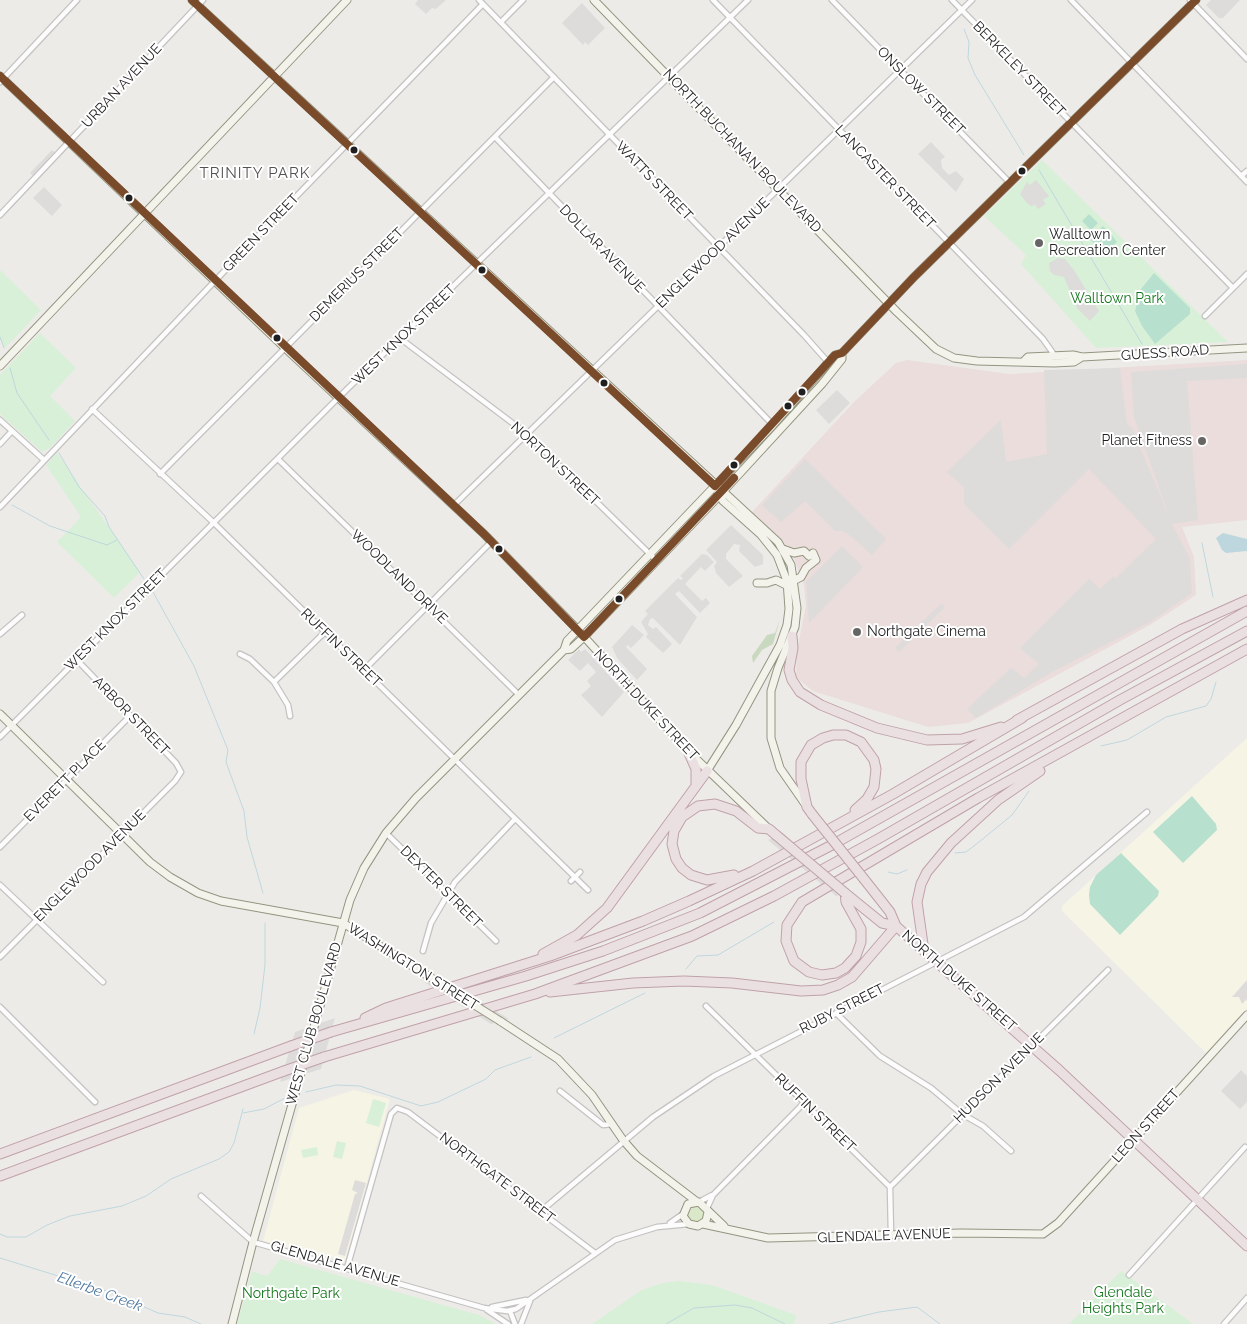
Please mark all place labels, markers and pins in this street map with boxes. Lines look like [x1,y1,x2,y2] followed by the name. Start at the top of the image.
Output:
[349,145,359,155] unlabelled marker
[1017,166,1027,176] unlabelled marker
[124,193,134,203] unlabelled marker
[1049,227,1166,260] place label: Walltown Recreation Center
[1033,237,1045,249] marker: Walltown Recreation Center
[477,265,487,275] unlabelled marker
[272,333,282,343] unlabelled marker
[599,378,609,388] unlabelled marker
[797,387,807,397] unlabelled marker
[783,401,793,411] unlabelled marker
[1101,433,1192,449] place label: Planet Fitness
[1196,435,1208,447] marker: Planet Fitness
[729,460,739,470] unlabelled marker
[494,544,504,554] unlabelled marker
[614,594,624,604] unlabelled marker
[867,624,986,640] place label: Northgate Cinema
[851,626,863,638] marker: Northgate Cinema

